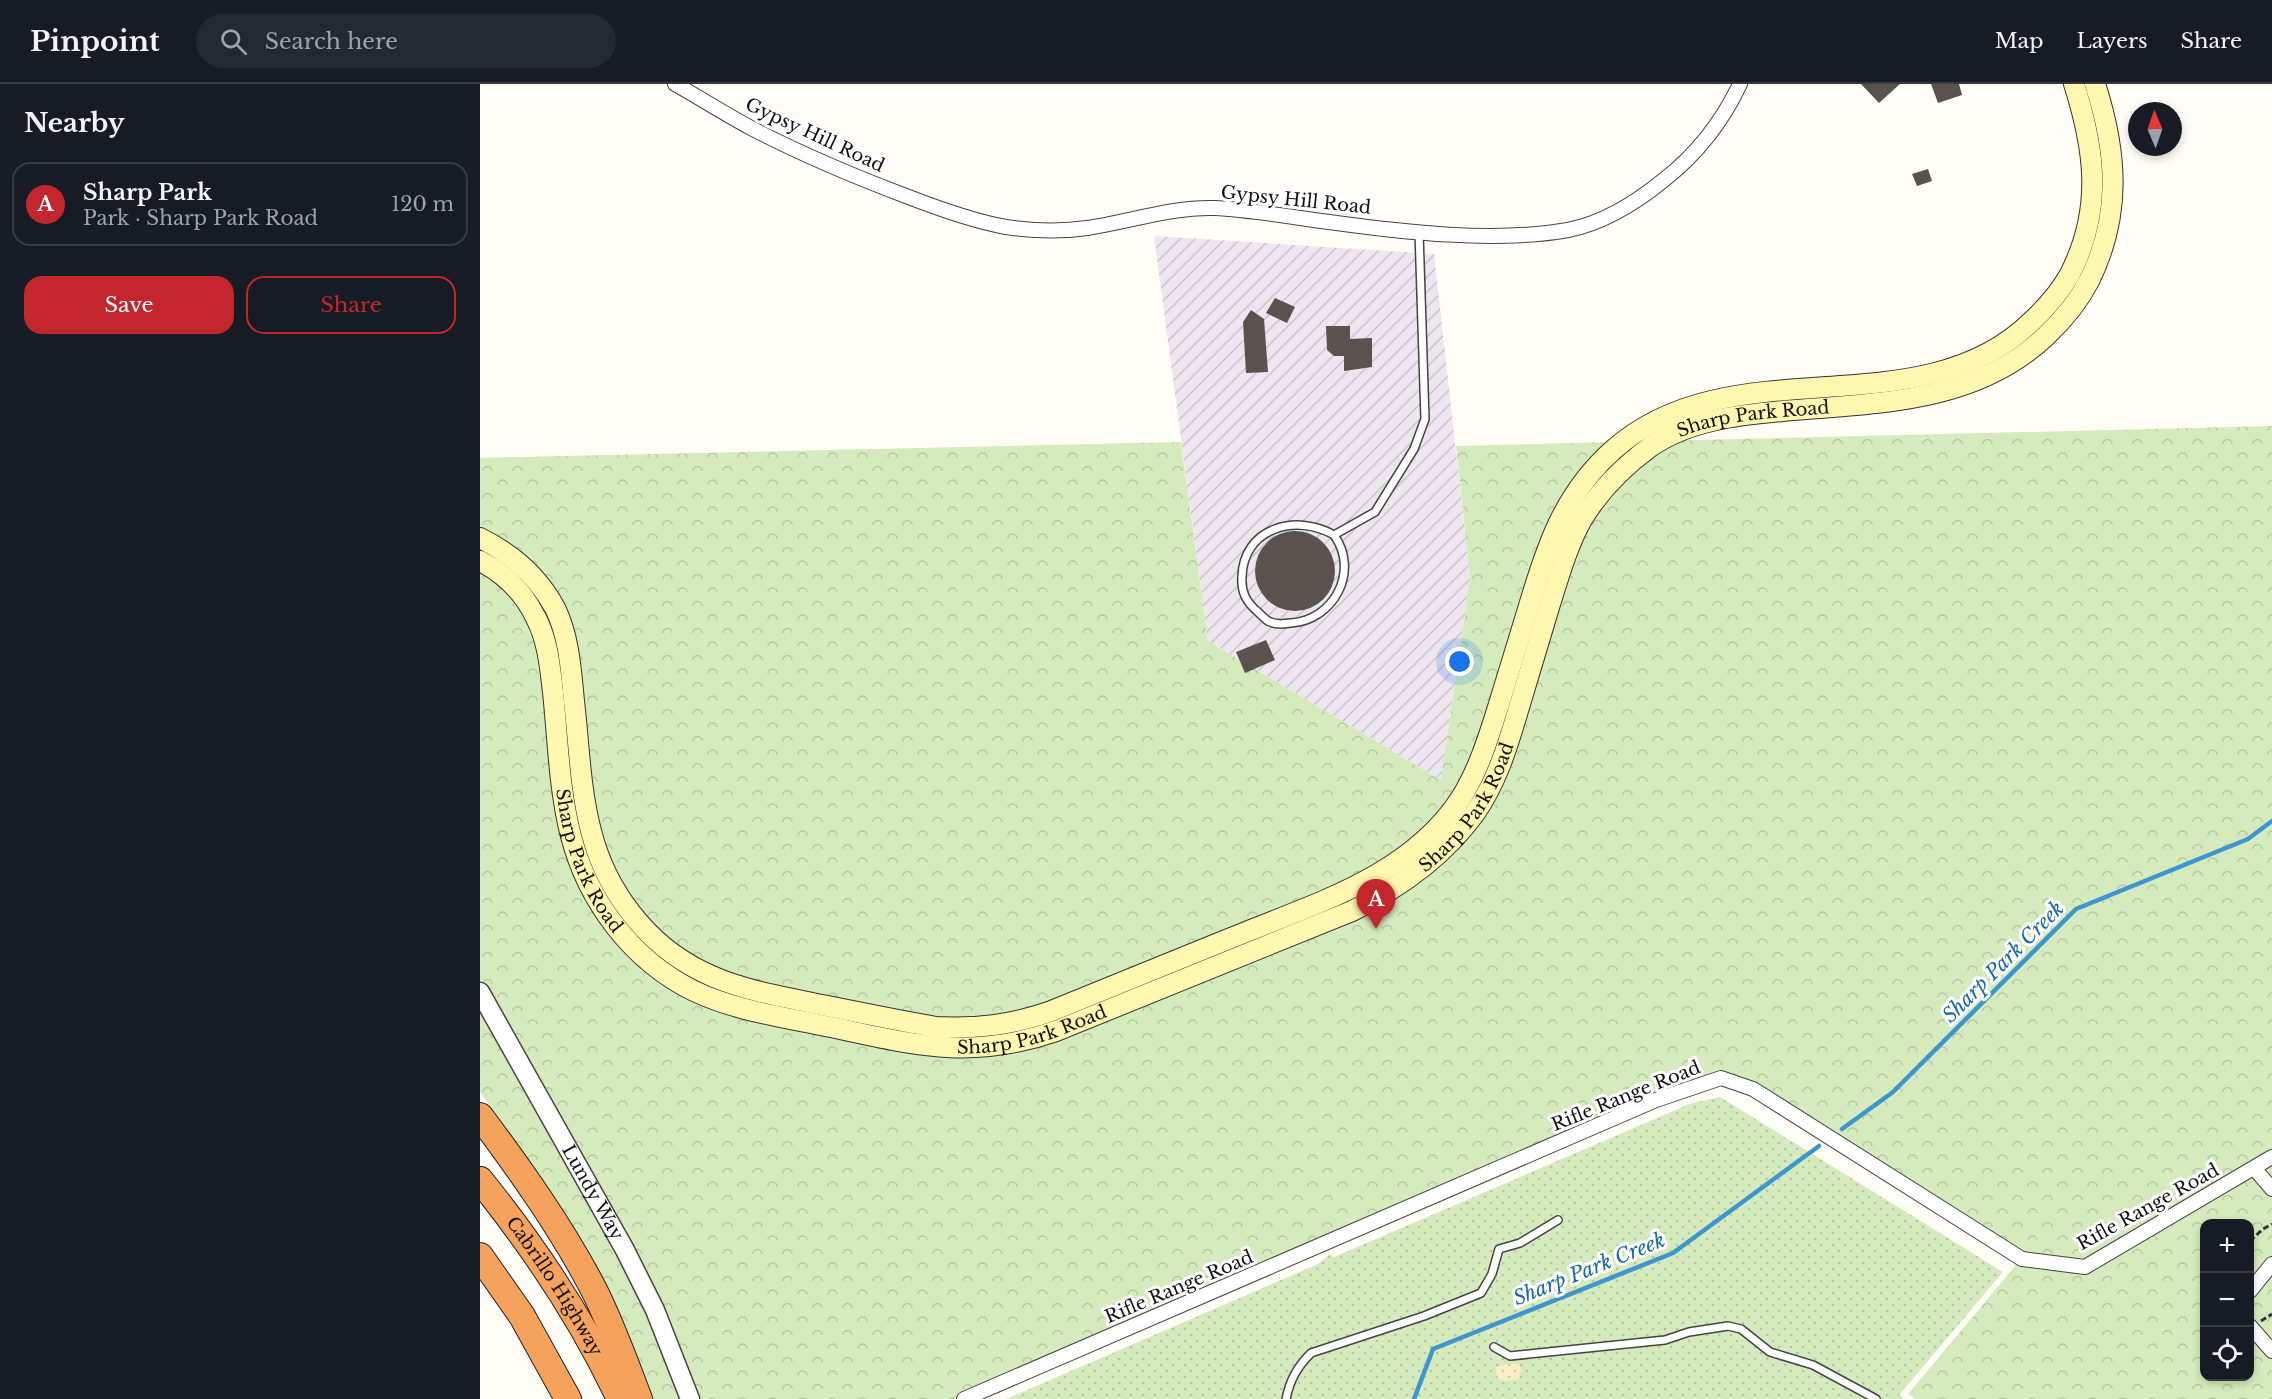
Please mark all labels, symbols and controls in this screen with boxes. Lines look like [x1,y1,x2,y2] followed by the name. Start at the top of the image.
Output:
[196,14,616,68] search box
[30,24,160,59] text: Pinpoint
[217,25,250,58] icon: search
[265,28,398,55] text: Search here
[1995,28,2044,54] text: Map
[2077,28,2148,54] text: Layers
[2181,28,2242,54] text: Share
[742,93,888,177] street label: Gypsy Hill Road
[2128,102,2182,156] north arrow
[24,107,125,139] text: Nearby
[83,179,212,206] text: Sharp Park
[1220,181,1372,219] street label: Gypsy Hill Road
[37,192,54,216] text: A
[391,192,454,216] text: 120 m
[83,206,318,230] text: Park · Sharp Park Road
[24,276,234,334] button: Save
[246,276,456,334] button: Share
[1674,396,1830,442] street label: Sharp Park Road
[1445,647,1474,676] your location
[1415,740,1518,877] street label: Sharp Park Road
[551,787,627,937] street label: Sharp Park Road
[1356,880,1396,929] pin: A
[1937,896,2069,1028] water label: Sharp Park Creek
[957,1001,1110,1058] street label: Sharp Park Road
[1548,1056,1704,1136] street label: Rifle Range Road
[557,1141,628,1244] street label: Lundy Way
[2073,1159,2223,1255] street label: Rifle Range Road
[501,1212,608,1360] street label: Cabrillo Highway
[2200,1219,2254,1381] map controls
[2200,1219,2254,1273] button: +
[1510,1228,1668,1310] water label: Sharp Park Creek
[1102,1246,1256,1328] street label: Rifle Range Road
[2200,1273,2254,1327] button: −
[2200,1327,2254,1381] button: locate

